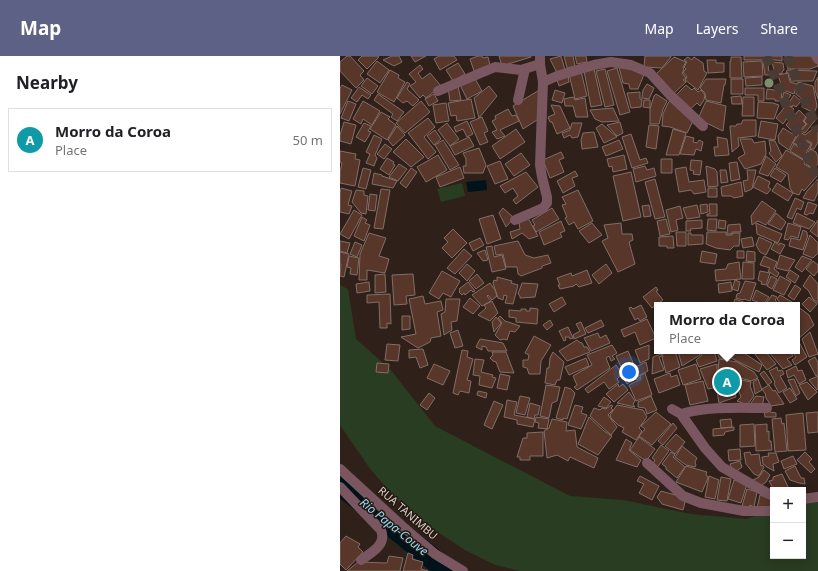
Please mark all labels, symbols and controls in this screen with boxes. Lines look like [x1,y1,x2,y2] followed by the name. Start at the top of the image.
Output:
[20,15,61,41] text: Map
[645,19,674,38] text: Map
[696,19,738,38] text: Layers
[760,19,798,38] text: Share
[16,71,78,94] text: Nearby
[55,121,171,141] text: Morro da Coroa
[26,131,35,149] text: A
[293,131,323,149] text: 50 m
[55,141,87,159] text: Place
[654,302,800,354] popup
[669,309,785,329] text: Morro da Coroa
[669,329,701,347] text: Place
[619,362,639,382] your location
[714,367,740,397] pin: A
[375,483,441,543] street label: RUA TANIMBU
[770,487,806,559] map controls
[770,487,806,523] button: +
[357,494,432,559] water label: Rio Papa-Couve
[770,523,806,559] button: −

